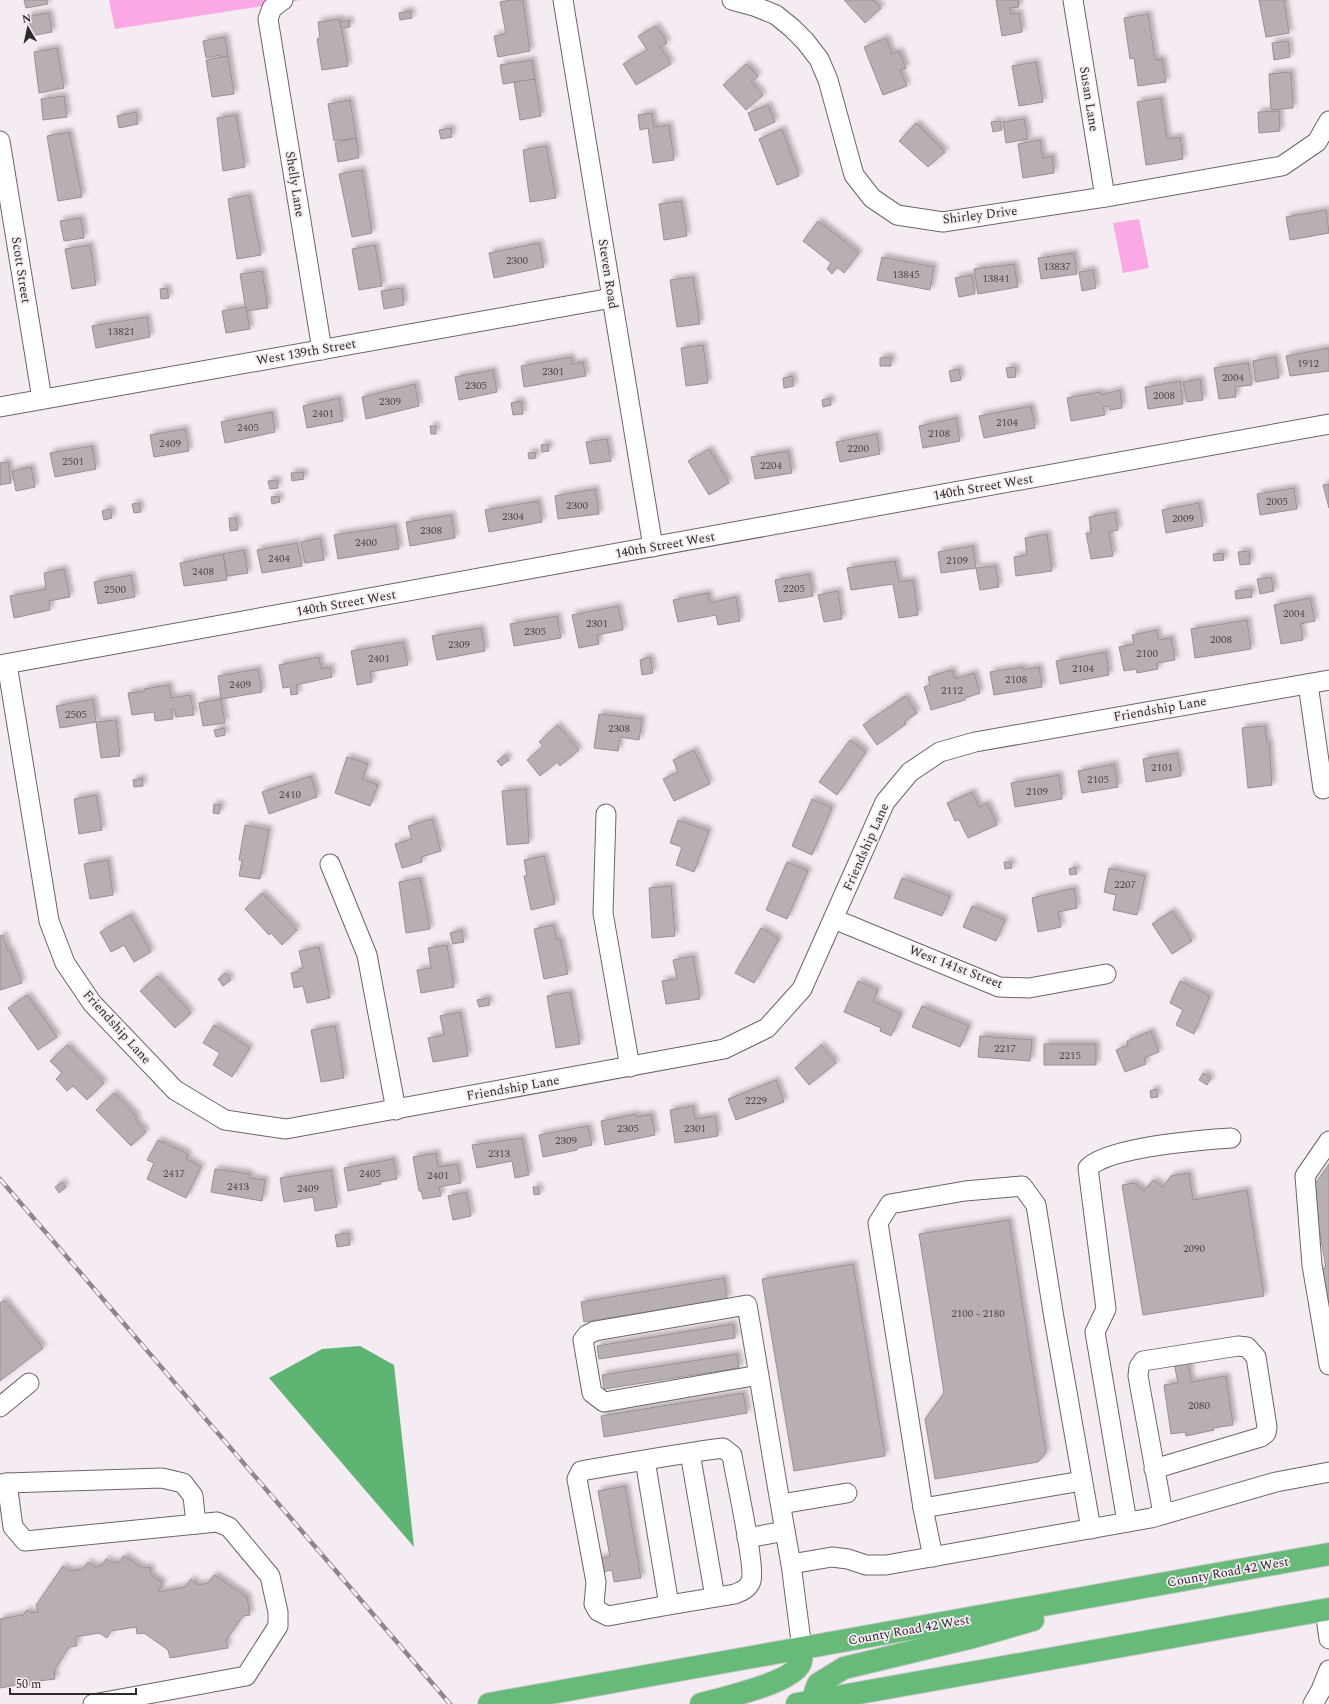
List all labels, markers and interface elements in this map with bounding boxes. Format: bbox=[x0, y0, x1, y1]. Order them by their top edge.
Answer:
north arrow bbox=[8, 8, 48, 48]
text: N bbox=[21, 10, 32, 28]
street label: Susan Lane bbox=[1074, 65, 1104, 133]
street label: Shelly Lane bbox=[280, 150, 310, 218]
street label: Shirley Drive bbox=[942, 200, 1018, 230]
street label: Scott Street bbox=[6, 235, 36, 305]
street label: Steven Road bbox=[593, 238, 623, 310]
house number: 2300 bbox=[506, 252, 528, 269]
house number: 13837 bbox=[1043, 258, 1071, 275]
house number: 13845 bbox=[892, 266, 920, 283]
house number: 13841 bbox=[982, 270, 1010, 287]
house number: 13821 bbox=[107, 323, 135, 340]
street label: West 139th Street bbox=[254, 333, 358, 371]
house number: 1912 bbox=[1297, 355, 1319, 372]
house number: 2301 bbox=[542, 363, 564, 380]
house number: 2004 bbox=[1222, 369, 1244, 386]
house number: 2305 bbox=[465, 377, 487, 394]
house number: 2008 bbox=[1153, 387, 1175, 404]
house number: 2309 bbox=[379, 393, 401, 410]
house number: 2401 bbox=[312, 405, 334, 422]
house number: 2104 bbox=[996, 414, 1018, 431]
house number: 2405 bbox=[237, 419, 259, 436]
house number: 2108 bbox=[928, 425, 950, 442]
house number: 2409 bbox=[159, 435, 181, 452]
house number: 2200 bbox=[847, 440, 869, 457]
house number: 2501 bbox=[62, 453, 84, 470]
house number: 2204 bbox=[760, 457, 782, 474]
street label: 140th Street West bbox=[931, 468, 1035, 506]
house number: 2005 bbox=[1266, 493, 1288, 510]
house number: 2300 bbox=[566, 497, 588, 514]
house number: 2304 bbox=[502, 508, 524, 525]
house number: 2009 bbox=[1172, 510, 1194, 527]
house number: 2308 bbox=[420, 522, 442, 539]
street label: 140th Street West bbox=[613, 526, 717, 564]
house number: 2400 bbox=[355, 534, 377, 551]
house number: 2404 bbox=[268, 550, 290, 567]
house number: 2109 bbox=[946, 552, 968, 569]
house number: 2408 bbox=[192, 563, 214, 580]
house number: 2205 bbox=[783, 580, 805, 597]
house number: 2500 bbox=[104, 581, 126, 598]
street label: 140th Street West bbox=[294, 584, 398, 622]
house number: 2004 bbox=[1283, 605, 1305, 622]
house number: 2301 bbox=[586, 615, 608, 632]
house number: 2305 bbox=[524, 623, 546, 640]
house number: 2008 bbox=[1210, 631, 1232, 648]
house number: 2309 bbox=[448, 636, 470, 653]
house number: 2100 bbox=[1136, 645, 1158, 662]
house number: 2401 bbox=[368, 650, 390, 667]
house number: 2104 bbox=[1072, 660, 1094, 677]
house number: 2108 bbox=[1005, 671, 1027, 688]
house number: 2409 bbox=[229, 676, 251, 693]
house number: 2112 bbox=[941, 682, 963, 699]
street label: Friendship Lane bbox=[1112, 691, 1208, 727]
house number: 2505 bbox=[65, 706, 87, 723]
house number: 2308 bbox=[608, 720, 630, 737]
house number: 2101 bbox=[1151, 759, 1173, 776]
house number: 2105 bbox=[1087, 771, 1109, 788]
house number: 2109 bbox=[1026, 783, 1048, 800]
house number: 2410 bbox=[279, 786, 301, 803]
street label: Friendship Lane bbox=[838, 800, 894, 894]
house number: 2207 bbox=[1114, 876, 1136, 893]
street label: West 141st Street bbox=[906, 940, 1006, 994]
street label: Friendship Lane bbox=[78, 985, 156, 1069]
house number: 2217 bbox=[994, 1040, 1016, 1057]
house number: 2215 bbox=[1059, 1047, 1081, 1064]
street label: Friendship Lane bbox=[465, 1070, 561, 1106]
house number: 2229 bbox=[745, 1092, 767, 1109]
house number: 2305 bbox=[617, 1120, 639, 1137]
house number: 2301 bbox=[684, 1120, 706, 1137]
house number: 2309 bbox=[555, 1132, 577, 1149]
house number: 2313 bbox=[488, 1145, 510, 1162]
house number: 2417 bbox=[163, 1165, 185, 1182]
house number: 2405 bbox=[359, 1165, 381, 1182]
house number: 2401 bbox=[427, 1167, 449, 1184]
house number: 2413 bbox=[227, 1178, 249, 1195]
house number: 2409 bbox=[297, 1180, 319, 1197]
house number: 2090 bbox=[1183, 1240, 1205, 1257]
house number: 2100 - 2180 bbox=[951, 1305, 1005, 1322]
house number: 2080 bbox=[1188, 1397, 1210, 1414]
street label: County Road 42 West bbox=[1166, 1551, 1291, 1593]
street label: County Road 42 West bbox=[847, 1609, 972, 1651]
scale bar bbox=[10, 1670, 136, 1696]
text: 50 m bbox=[16, 1675, 41, 1694]

